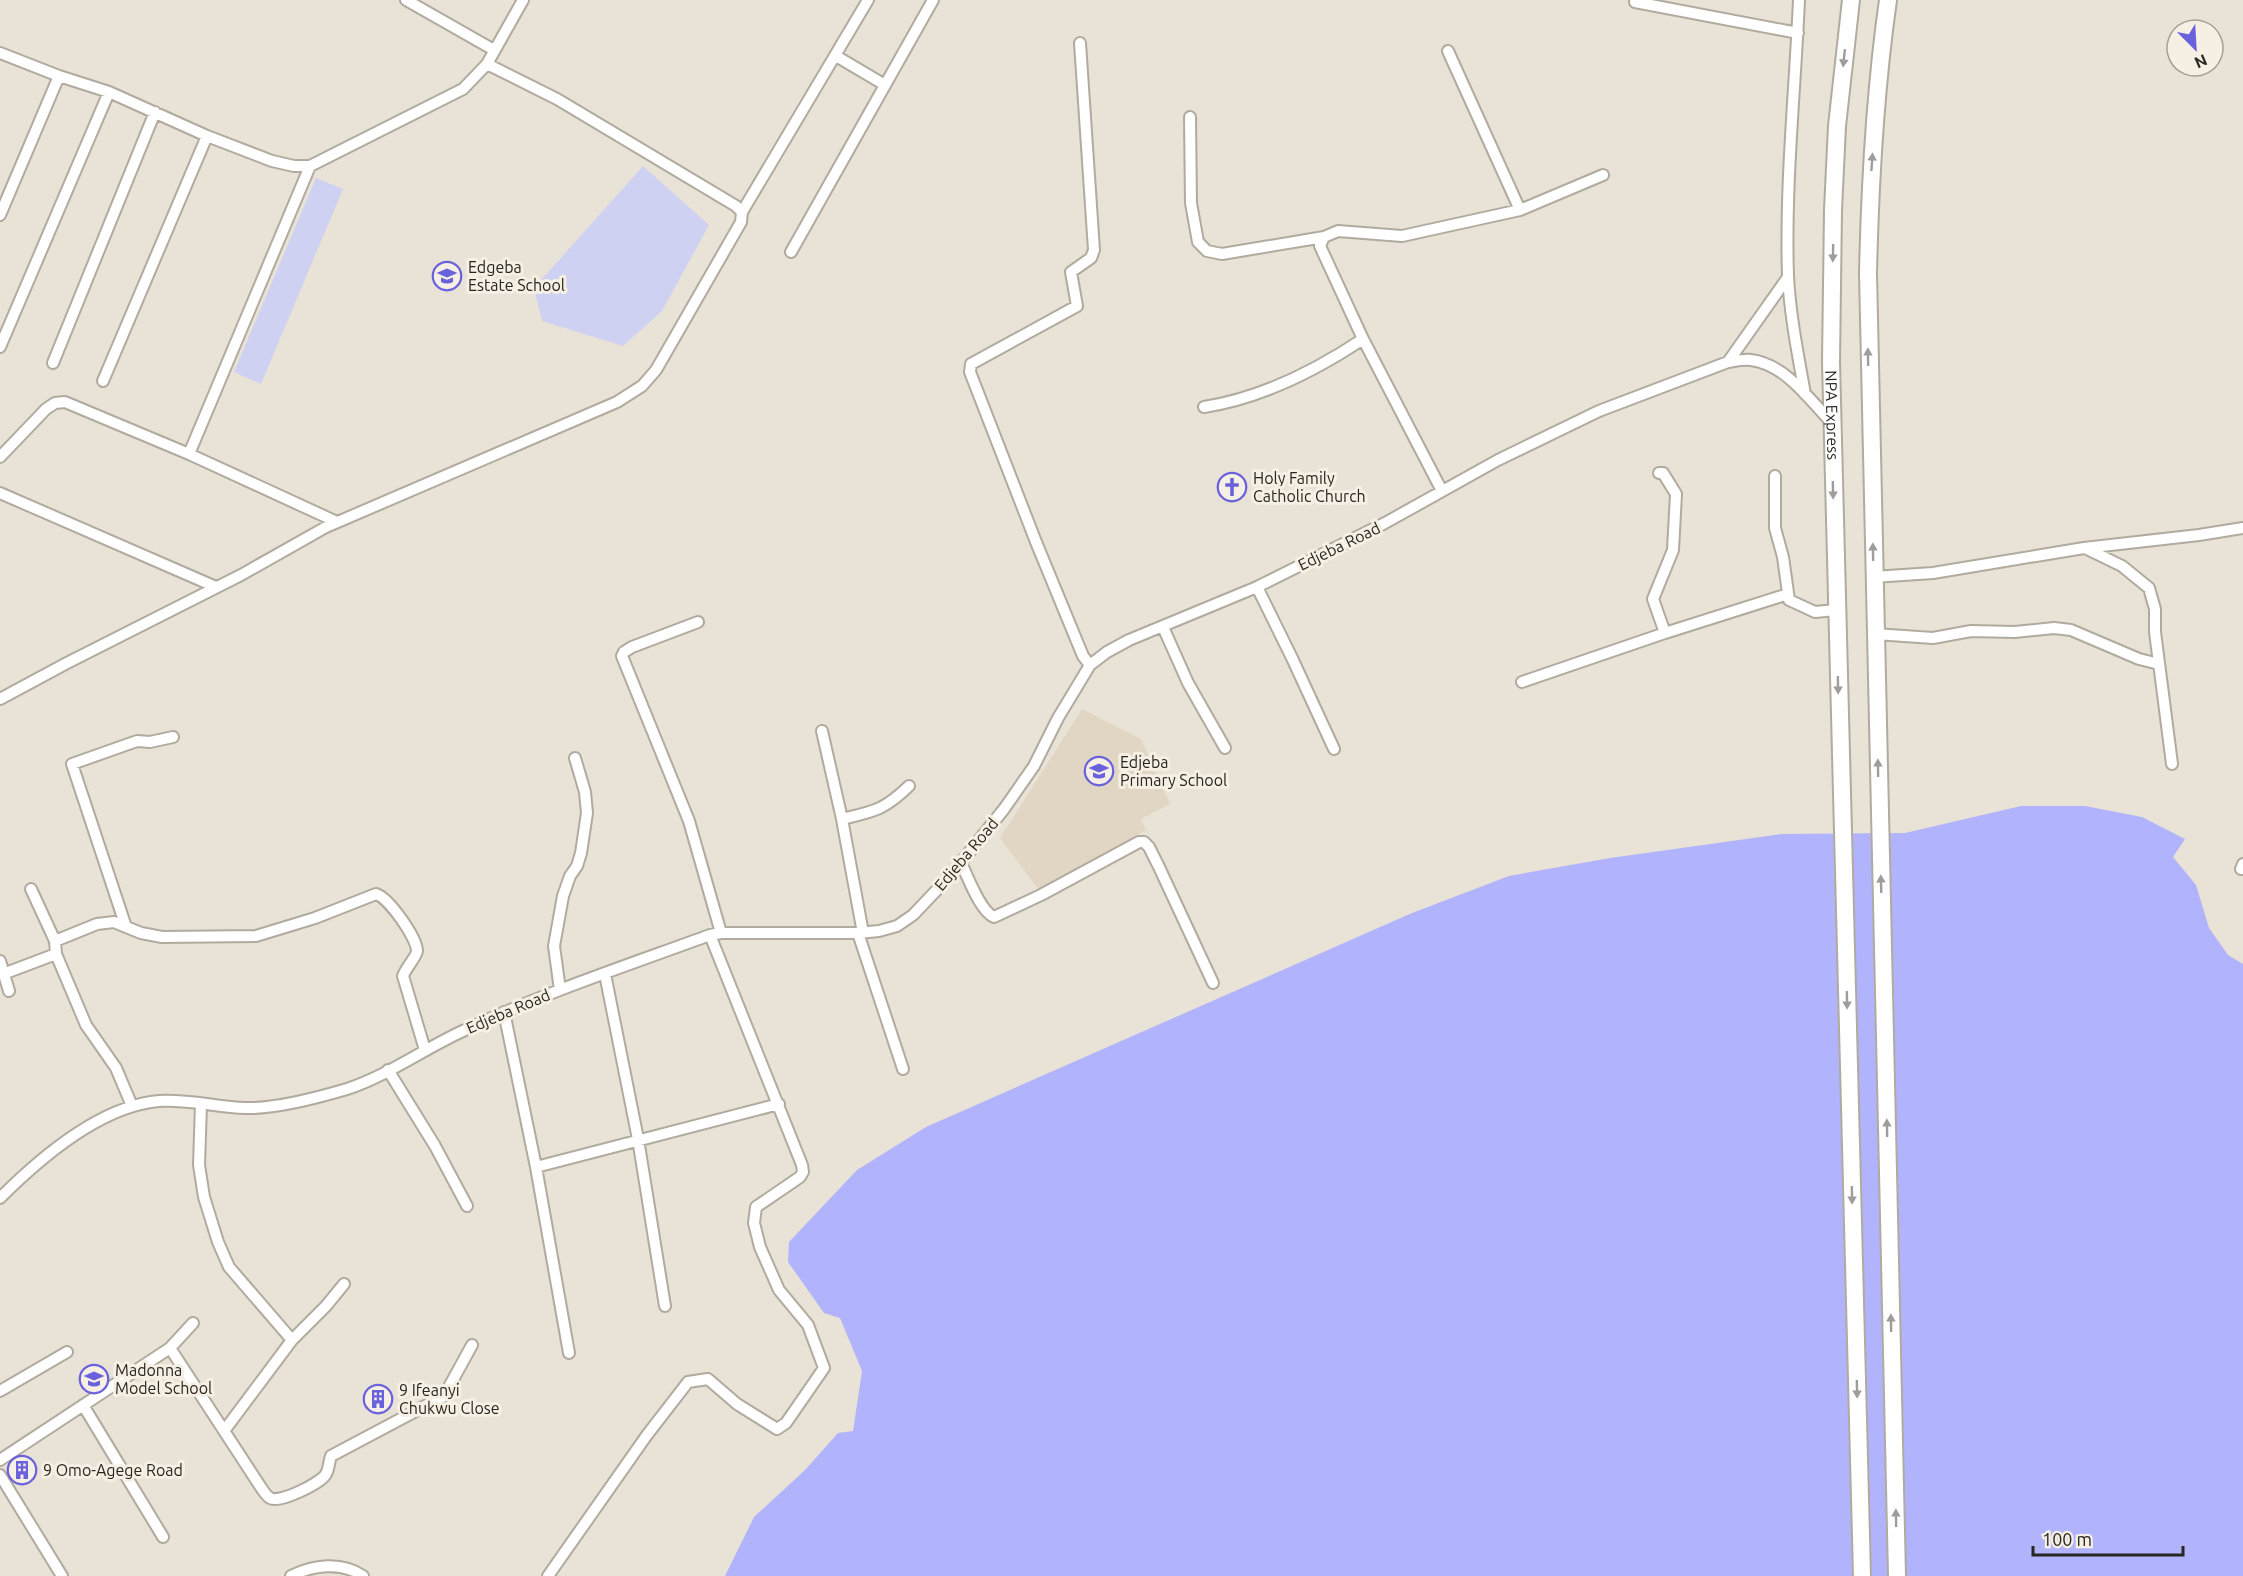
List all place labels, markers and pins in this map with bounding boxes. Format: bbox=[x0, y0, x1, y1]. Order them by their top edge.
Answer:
place label: Edgeba Estate School bbox=[468, 258, 565, 294]
school or university icon: Edgeba Estate School bbox=[431, 260, 463, 292]
place label: Holy Family Catholic Church bbox=[1253, 469, 1366, 505]
church icon: Holy Family Catholic Church bbox=[1216, 471, 1248, 503]
place label: Edjeba Primary School bbox=[1120, 753, 1227, 789]
school or university icon: Edjeba Primary School bbox=[1083, 755, 1115, 787]
place label: Madonna Model School bbox=[115, 1361, 212, 1397]
school or university icon: Madonna Model School bbox=[78, 1363, 110, 1395]
place label: 9 Ifeanyi Chukwu Close bbox=[399, 1381, 500, 1417]
building icon: 9 Ifeanyi Chukwu Close bbox=[362, 1383, 394, 1415]
building icon: 9 Omo-Agege Road bbox=[6, 1454, 38, 1486]
place label: 9 Omo-Agege Road bbox=[43, 1461, 183, 1479]

